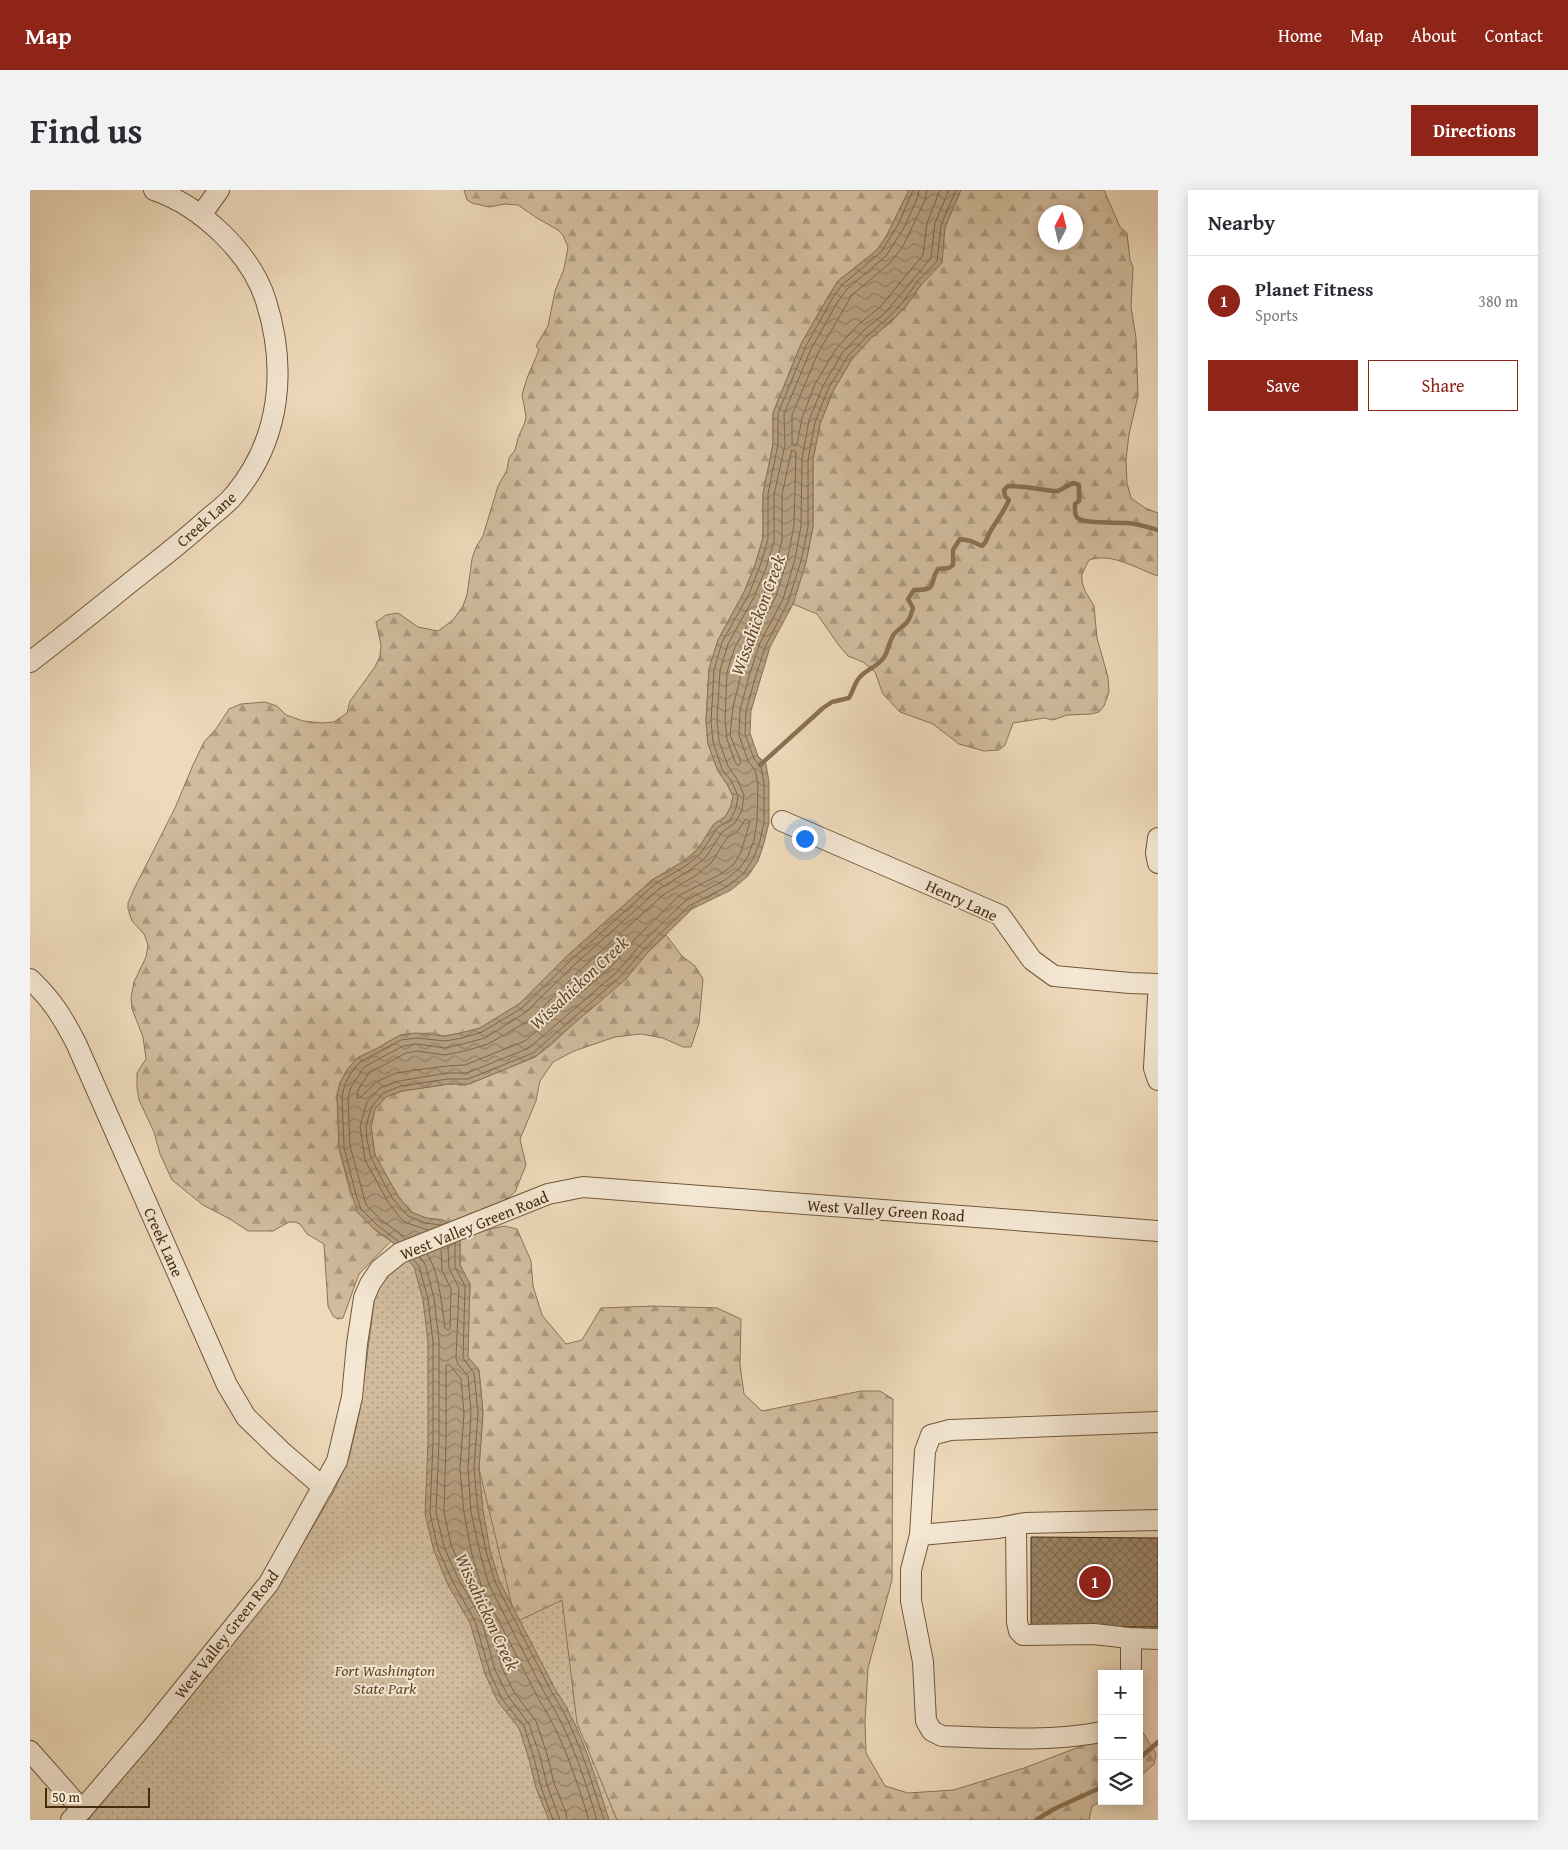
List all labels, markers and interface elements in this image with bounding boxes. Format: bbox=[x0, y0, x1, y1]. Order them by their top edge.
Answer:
text: Map bbox=[25, 18, 72, 53]
text: Home bbox=[1278, 22, 1322, 49]
text: Map bbox=[1350, 22, 1383, 49]
text: About bbox=[1411, 22, 1457, 49]
text: Contact bbox=[1485, 22, 1543, 49]
text: Find us bbox=[30, 105, 143, 156]
button: Directions bbox=[1411, 105, 1538, 156]
north arrow bbox=[1038, 205, 1083, 250]
text: Nearby bbox=[1208, 207, 1275, 238]
text: Planet Fitness bbox=[1255, 275, 1373, 303]
text: 1 bbox=[1220, 289, 1228, 313]
text: 380 m bbox=[1478, 289, 1518, 313]
text: Sports bbox=[1255, 303, 1298, 327]
button: Save bbox=[1208, 360, 1358, 411]
button: Share bbox=[1368, 360, 1518, 411]
street label: Creek Lane bbox=[171, 485, 241, 553]
water label: Wissahickon Creek bbox=[723, 550, 792, 679]
your location bbox=[792, 826, 818, 852]
street label: Henry Lane bbox=[922, 873, 1002, 927]
water label: Wissahickon Creek bbox=[523, 929, 635, 1036]
street label: West Valley Green Road bbox=[396, 1184, 552, 1266]
street label: West Valley Green Road bbox=[806, 1193, 966, 1228]
street label: Creek Lane bbox=[138, 1204, 190, 1280]
water label: Wissahickon Creek bbox=[448, 1549, 527, 1676]
pin: 1 bbox=[1079, 1563, 1111, 1601]
street label: West Valley Green Road bbox=[168, 1564, 284, 1704]
park label: Fort Washington State Park bbox=[334, 1658, 435, 1700]
map controls bbox=[1098, 1670, 1143, 1805]
button: + bbox=[1098, 1670, 1143, 1715]
button: − bbox=[1098, 1715, 1143, 1760]
button: layers bbox=[1098, 1760, 1143, 1805]
scale bar bbox=[45, 1785, 150, 1808]
text: 50 m bbox=[52, 1787, 80, 1807]

